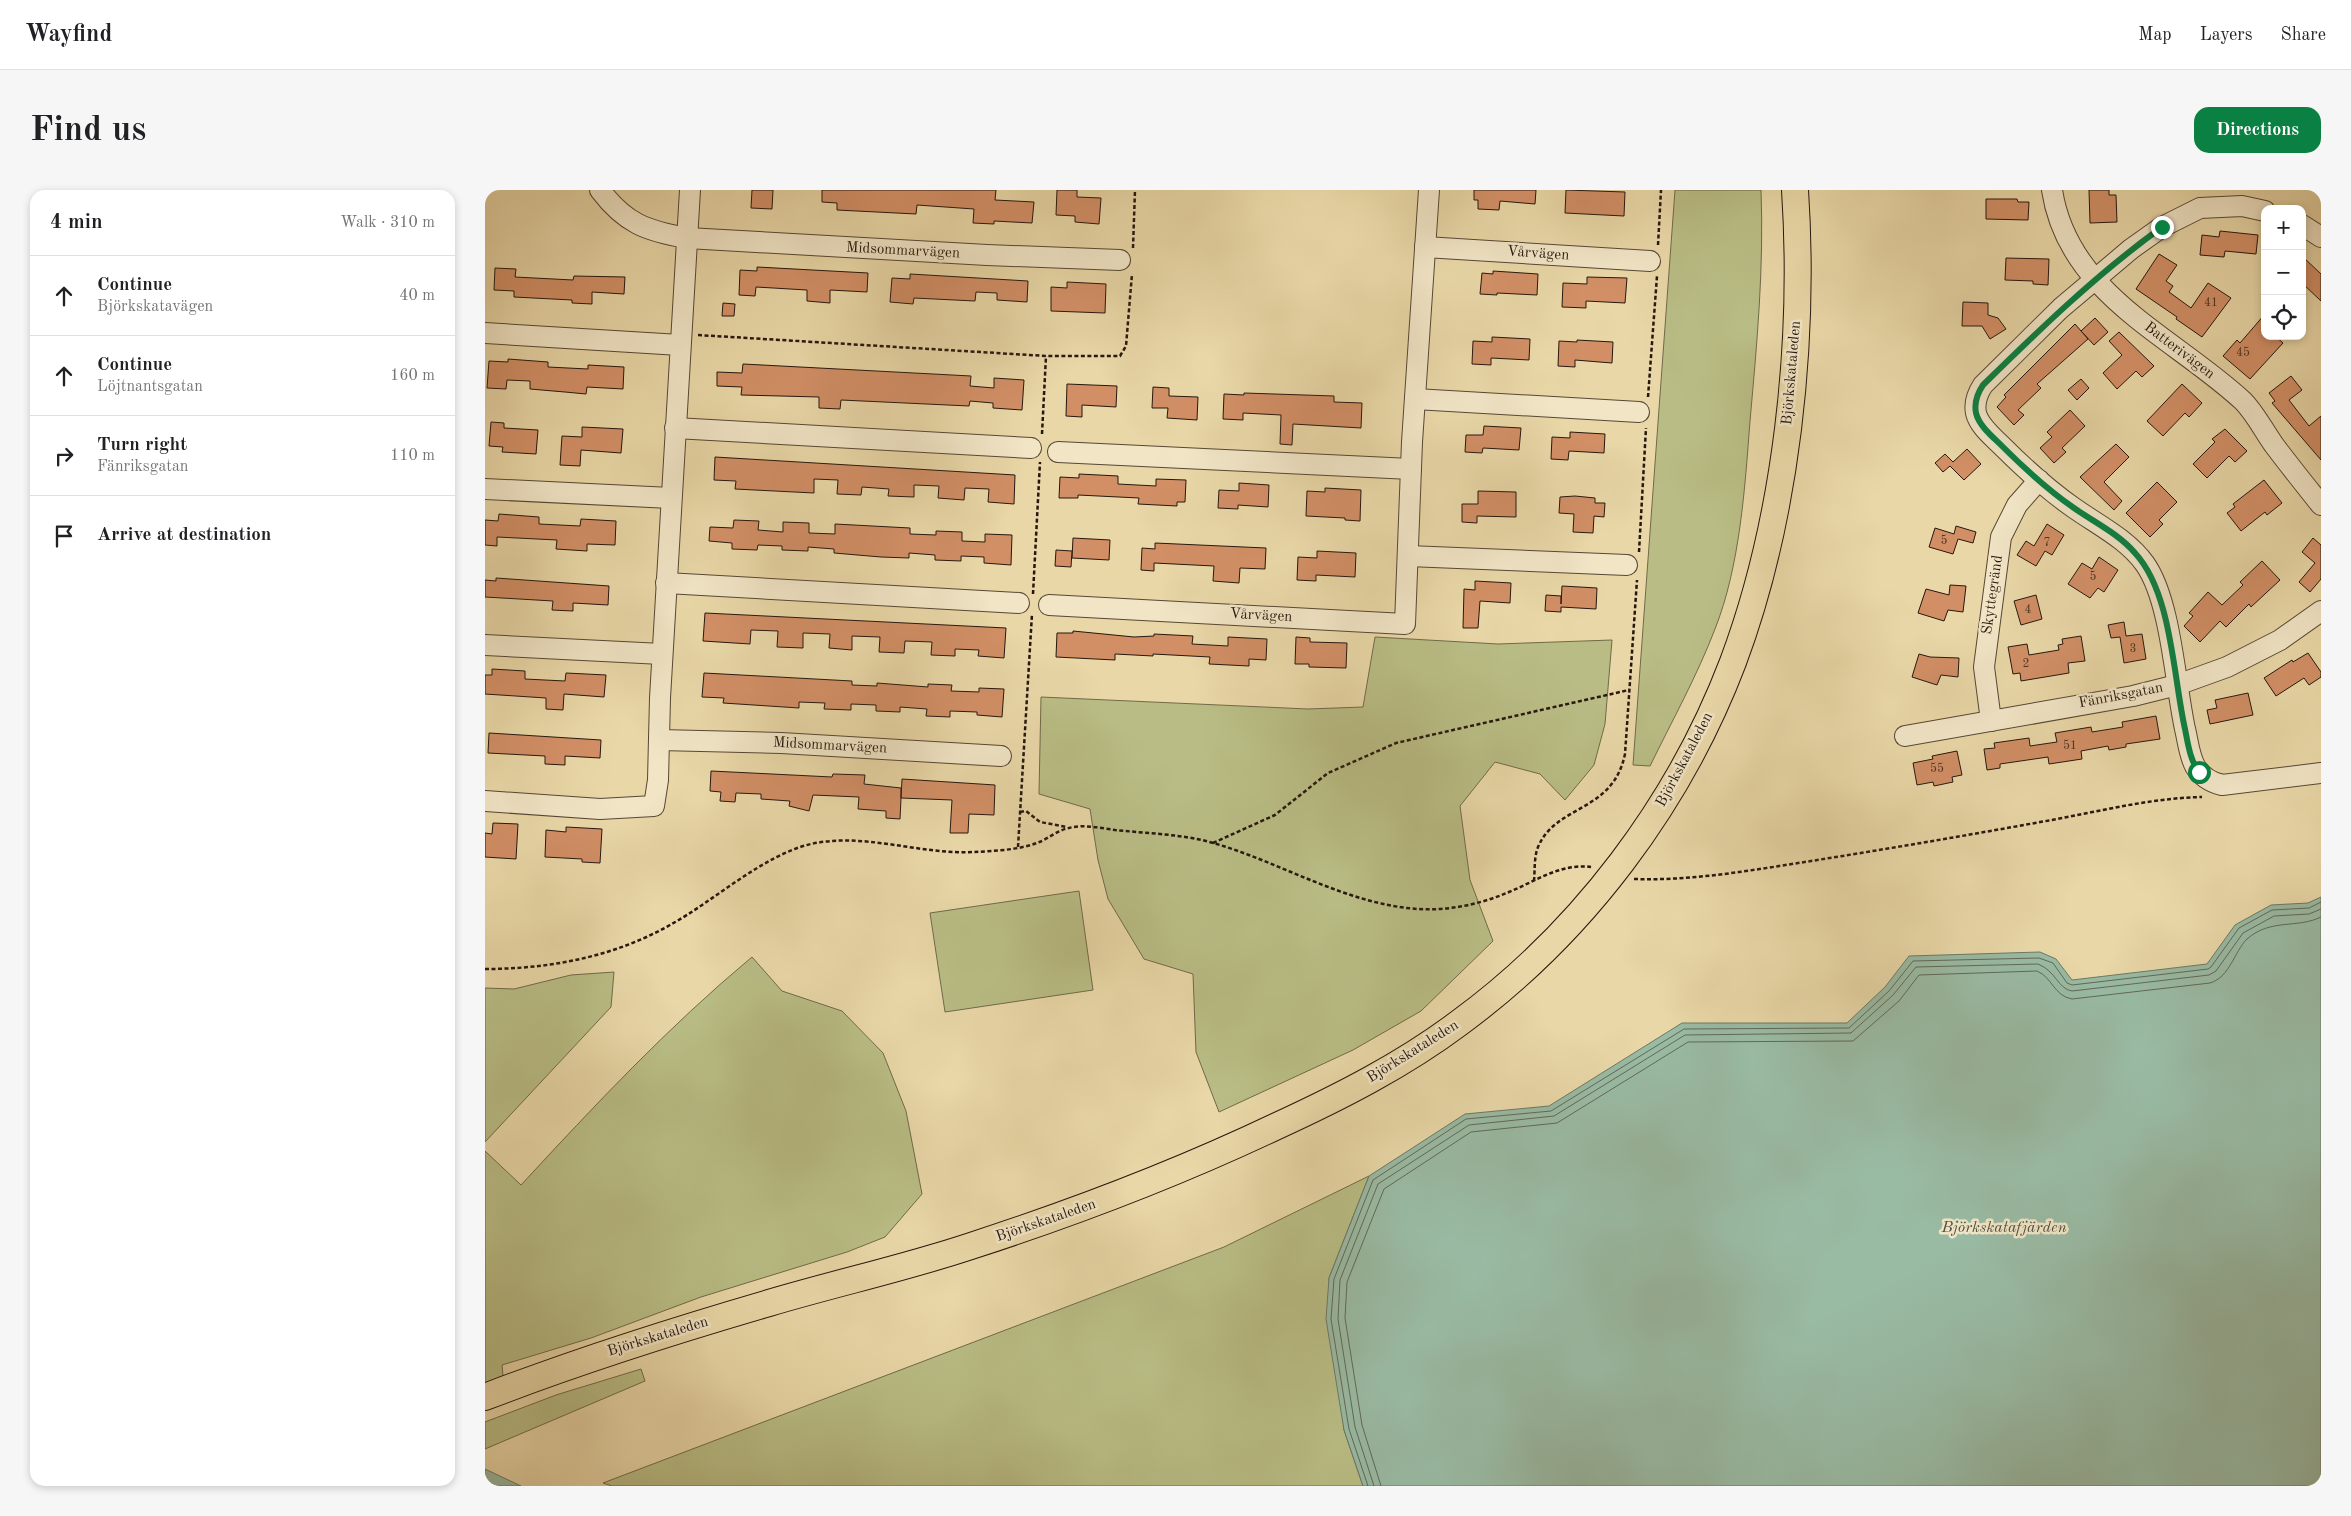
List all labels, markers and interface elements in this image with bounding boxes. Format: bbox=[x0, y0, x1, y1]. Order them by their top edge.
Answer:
text: Wayfind bbox=[25, 23, 112, 47]
text: Map bbox=[2138, 26, 2172, 44]
text: Layers bbox=[2200, 26, 2252, 44]
text: Share bbox=[2280, 26, 2326, 44]
button: Directions bbox=[2194, 107, 2321, 153]
text: Find us bbox=[30, 113, 146, 148]
map controls bbox=[2261, 205, 2306, 340]
button: + bbox=[2261, 205, 2306, 250]
text: 4 min bbox=[50, 212, 103, 233]
text: Walk · 310 m bbox=[340, 215, 435, 231]
route end bbox=[2151, 216, 2174, 239]
street label: Midsommarvägen bbox=[846, 241, 960, 261]
street label: Vårvägen bbox=[1506, 244, 1570, 264]
button: − bbox=[2261, 250, 2306, 295]
text: Continue bbox=[97, 276, 172, 295]
icon: ahead bbox=[50, 282, 78, 310]
text: 40 m bbox=[399, 288, 435, 304]
button: locate bbox=[2261, 295, 2306, 340]
house number: 41 bbox=[2204, 297, 2218, 309]
text: Björkskatavägen bbox=[97, 299, 213, 315]
street label: Björkskataleden bbox=[1780, 320, 1804, 426]
street label: Batterivägen bbox=[2141, 320, 2217, 382]
house number: 45 bbox=[2236, 346, 2250, 359]
text: Continue bbox=[97, 356, 172, 375]
icon: ahead bbox=[50, 362, 78, 390]
text: 160 m bbox=[390, 368, 435, 384]
text: Löjtnantsgatan bbox=[97, 379, 203, 395]
text: Turn right bbox=[97, 436, 187, 455]
icon: right bbox=[50, 442, 78, 470]
text: 110 m bbox=[390, 448, 435, 464]
text: Fänriksgatan bbox=[97, 459, 188, 475]
icon: arrive bbox=[50, 522, 78, 550]
text: Arrive at destination bbox=[97, 526, 271, 545]
house number: 5 bbox=[1941, 534, 1948, 547]
house number: 7 bbox=[2044, 537, 2050, 549]
street label: Skyttegränd bbox=[1980, 554, 2006, 636]
house number: 5 bbox=[2090, 570, 2097, 583]
house number: 4 bbox=[2025, 604, 2032, 616]
street label: Vårvägen bbox=[1229, 607, 1293, 625]
house number: 3 bbox=[2130, 643, 2136, 655]
house number: 2 bbox=[2023, 658, 2029, 670]
street label: Fänriksgatan bbox=[2077, 680, 2165, 712]
street label: Björkskataleden bbox=[1654, 710, 1716, 810]
street label: Midsommarvägen bbox=[773, 736, 887, 756]
house number: 51 bbox=[2063, 739, 2077, 752]
route start bbox=[2188, 761, 2211, 784]
house number: 55 bbox=[1930, 762, 1944, 775]
street label: Björkskataleden bbox=[1365, 1018, 1461, 1086]
street label: Björkskataleden bbox=[994, 1197, 1098, 1245]
water label: Björkskatafjärden bbox=[1940, 1220, 2067, 1236]
street label: Björkskataleden bbox=[606, 1315, 710, 1359]

